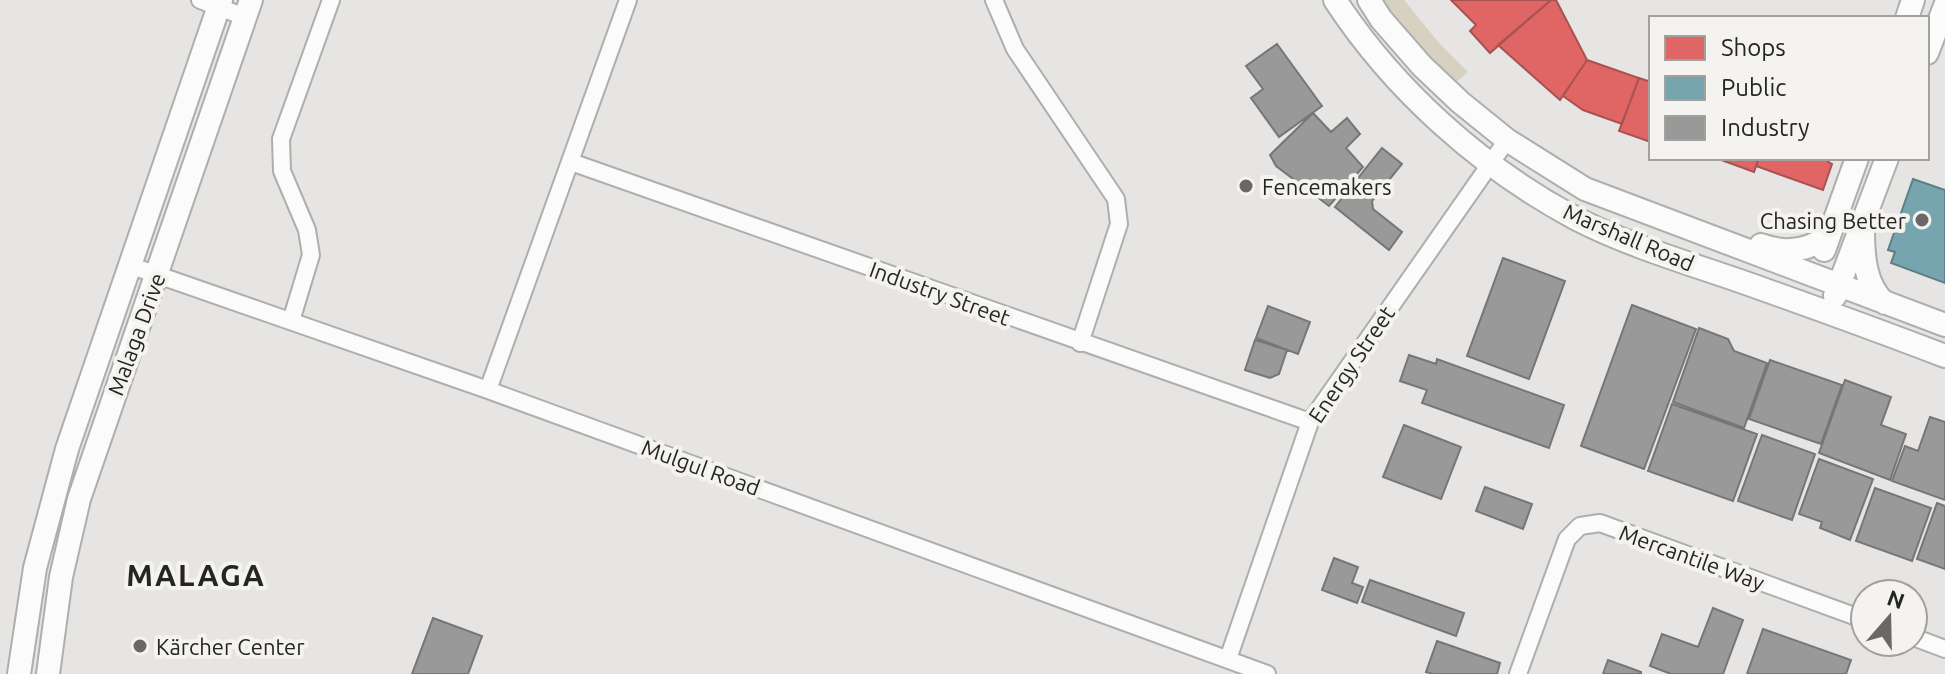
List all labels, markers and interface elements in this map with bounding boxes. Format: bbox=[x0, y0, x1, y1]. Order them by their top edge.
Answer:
legend bbox=[1649, 16, 1929, 160]
text: Shops bbox=[1721, 34, 1786, 61]
text: Public bbox=[1721, 74, 1786, 101]
text: Industry bbox=[1721, 114, 1810, 141]
place label: Fencemakers bbox=[1262, 174, 1392, 199]
marker: Fencemakers bbox=[1237, 177, 1255, 195]
street label: Marshall Road bbox=[1560, 198, 1698, 276]
place label: Chasing Better bbox=[1760, 208, 1907, 233]
marker: Chasing Better bbox=[1913, 211, 1931, 229]
street label: Industry Street bbox=[866, 256, 1014, 330]
street label: Malaga Drive bbox=[102, 269, 170, 399]
street label: Energy Street bbox=[1303, 301, 1399, 427]
street label: Mulgul Road bbox=[638, 434, 764, 500]
street label: Mercantile Way bbox=[1616, 519, 1768, 595]
district label: MALAGA bbox=[126, 558, 266, 592]
north arrow bbox=[1849, 578, 1929, 658]
text: N bbox=[1884, 584, 1908, 613]
place label: Kärcher Center bbox=[156, 634, 305, 659]
marker: Kärcher Center bbox=[131, 637, 149, 655]

